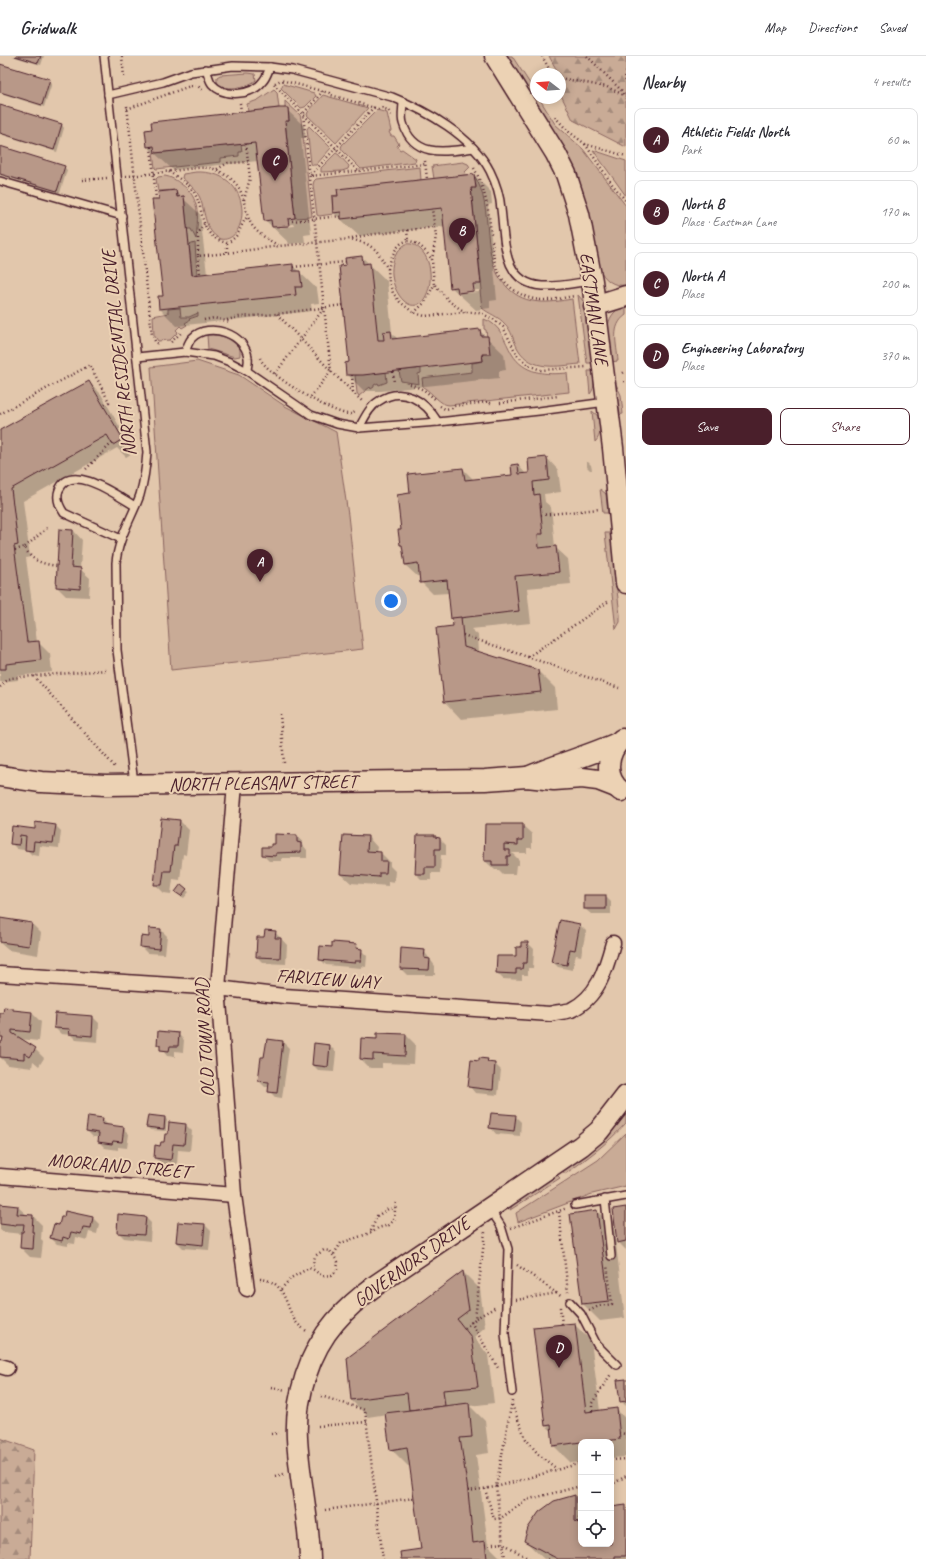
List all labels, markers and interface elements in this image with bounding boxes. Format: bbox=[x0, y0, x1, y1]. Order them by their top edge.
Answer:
text: Gridwalk bbox=[20, 16, 76, 40]
text: Map bbox=[765, 19, 786, 36]
text: Directions bbox=[808, 19, 857, 36]
text: Saved bbox=[879, 19, 906, 36]
north arrow bbox=[530, 68, 566, 104]
text: Nearby bbox=[642, 72, 685, 93]
text: 4 results bbox=[872, 74, 910, 90]
text: Athletic Fields North bbox=[681, 123, 790, 142]
text: A bbox=[653, 132, 659, 148]
text: 60 m bbox=[887, 132, 909, 148]
text: Park bbox=[681, 142, 702, 158]
pin: C bbox=[262, 148, 288, 181]
text: North B bbox=[681, 195, 724, 214]
text: B bbox=[653, 204, 659, 220]
text: 170 m bbox=[881, 204, 909, 220]
text: Place · Eastman Lane bbox=[681, 214, 776, 230]
pin: B bbox=[449, 218, 475, 251]
street label: NORTH RESIDENTIAL DRIVE bbox=[96, 246, 142, 457]
street label: EASTMAN LANE bbox=[574, 251, 614, 370]
text: North A bbox=[681, 267, 724, 286]
text: C bbox=[653, 276, 659, 292]
text: 200 m bbox=[881, 276, 909, 292]
text: Place bbox=[681, 286, 704, 302]
text: Engineering Laboratory bbox=[681, 339, 803, 358]
text: D bbox=[652, 348, 660, 364]
text: 370 m bbox=[881, 348, 909, 364]
text: Place bbox=[681, 358, 704, 374]
button: Save bbox=[642, 408, 772, 445]
button: Share bbox=[780, 408, 910, 445]
pin: A bbox=[247, 549, 273, 582]
your location bbox=[381, 591, 401, 611]
street label: NORTH PLEASANT STREET bbox=[169, 769, 362, 797]
street label: FARVIEW WAY bbox=[276, 963, 383, 995]
street label: OLD TOWN ROAD bbox=[190, 976, 220, 1098]
street label: MOORLAND STREET bbox=[47, 1148, 196, 1185]
street label: GOVERNORS DRIVE bbox=[349, 1210, 477, 1312]
pin: D bbox=[546, 1335, 572, 1368]
map controls bbox=[578, 1439, 614, 1547]
button: + bbox=[578, 1439, 614, 1475]
button: − bbox=[578, 1475, 614, 1511]
button: locate bbox=[578, 1511, 614, 1547]

